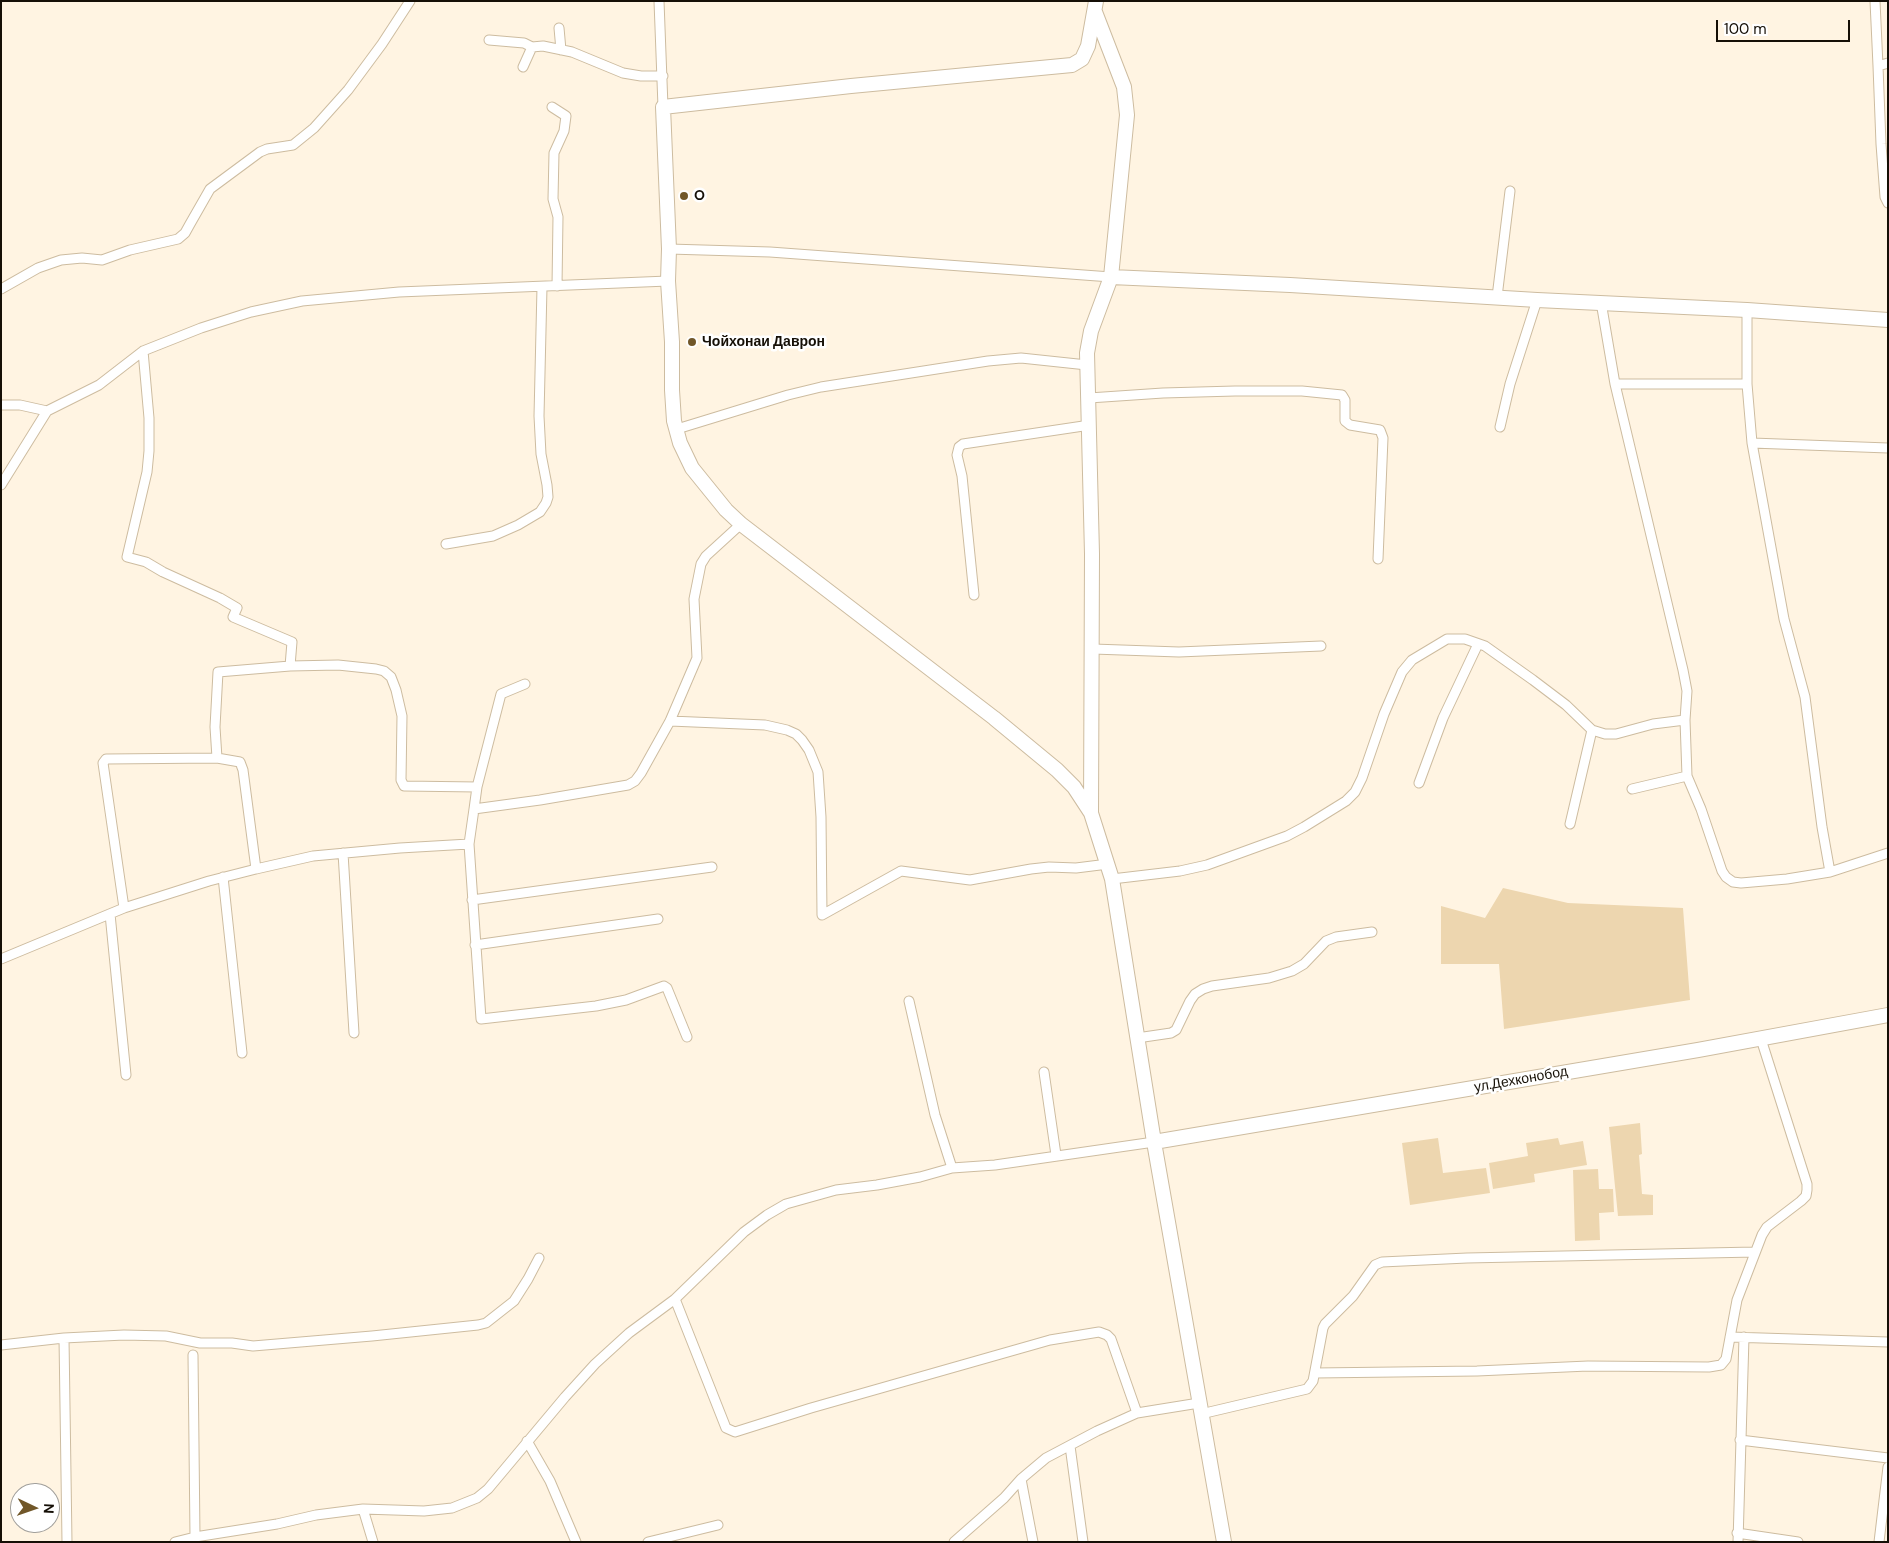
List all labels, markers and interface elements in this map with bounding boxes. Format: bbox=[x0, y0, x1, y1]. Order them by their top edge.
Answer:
scale bar bbox=[1719, 10, 1853, 42]
text: 100 m bbox=[1724, 19, 1767, 39]
place label: O bbox=[694, 188, 705, 204]
marker: O bbox=[678, 190, 690, 202]
place label: Чойхонаи Даврон bbox=[702, 334, 825, 350]
marker: Чойхонаи Даврон bbox=[686, 336, 698, 348]
street label: ул.Дехконобод bbox=[1473, 1063, 1569, 1097]
north arrow bbox=[10, 1483, 60, 1533]
text: N bbox=[40, 1503, 58, 1514]

